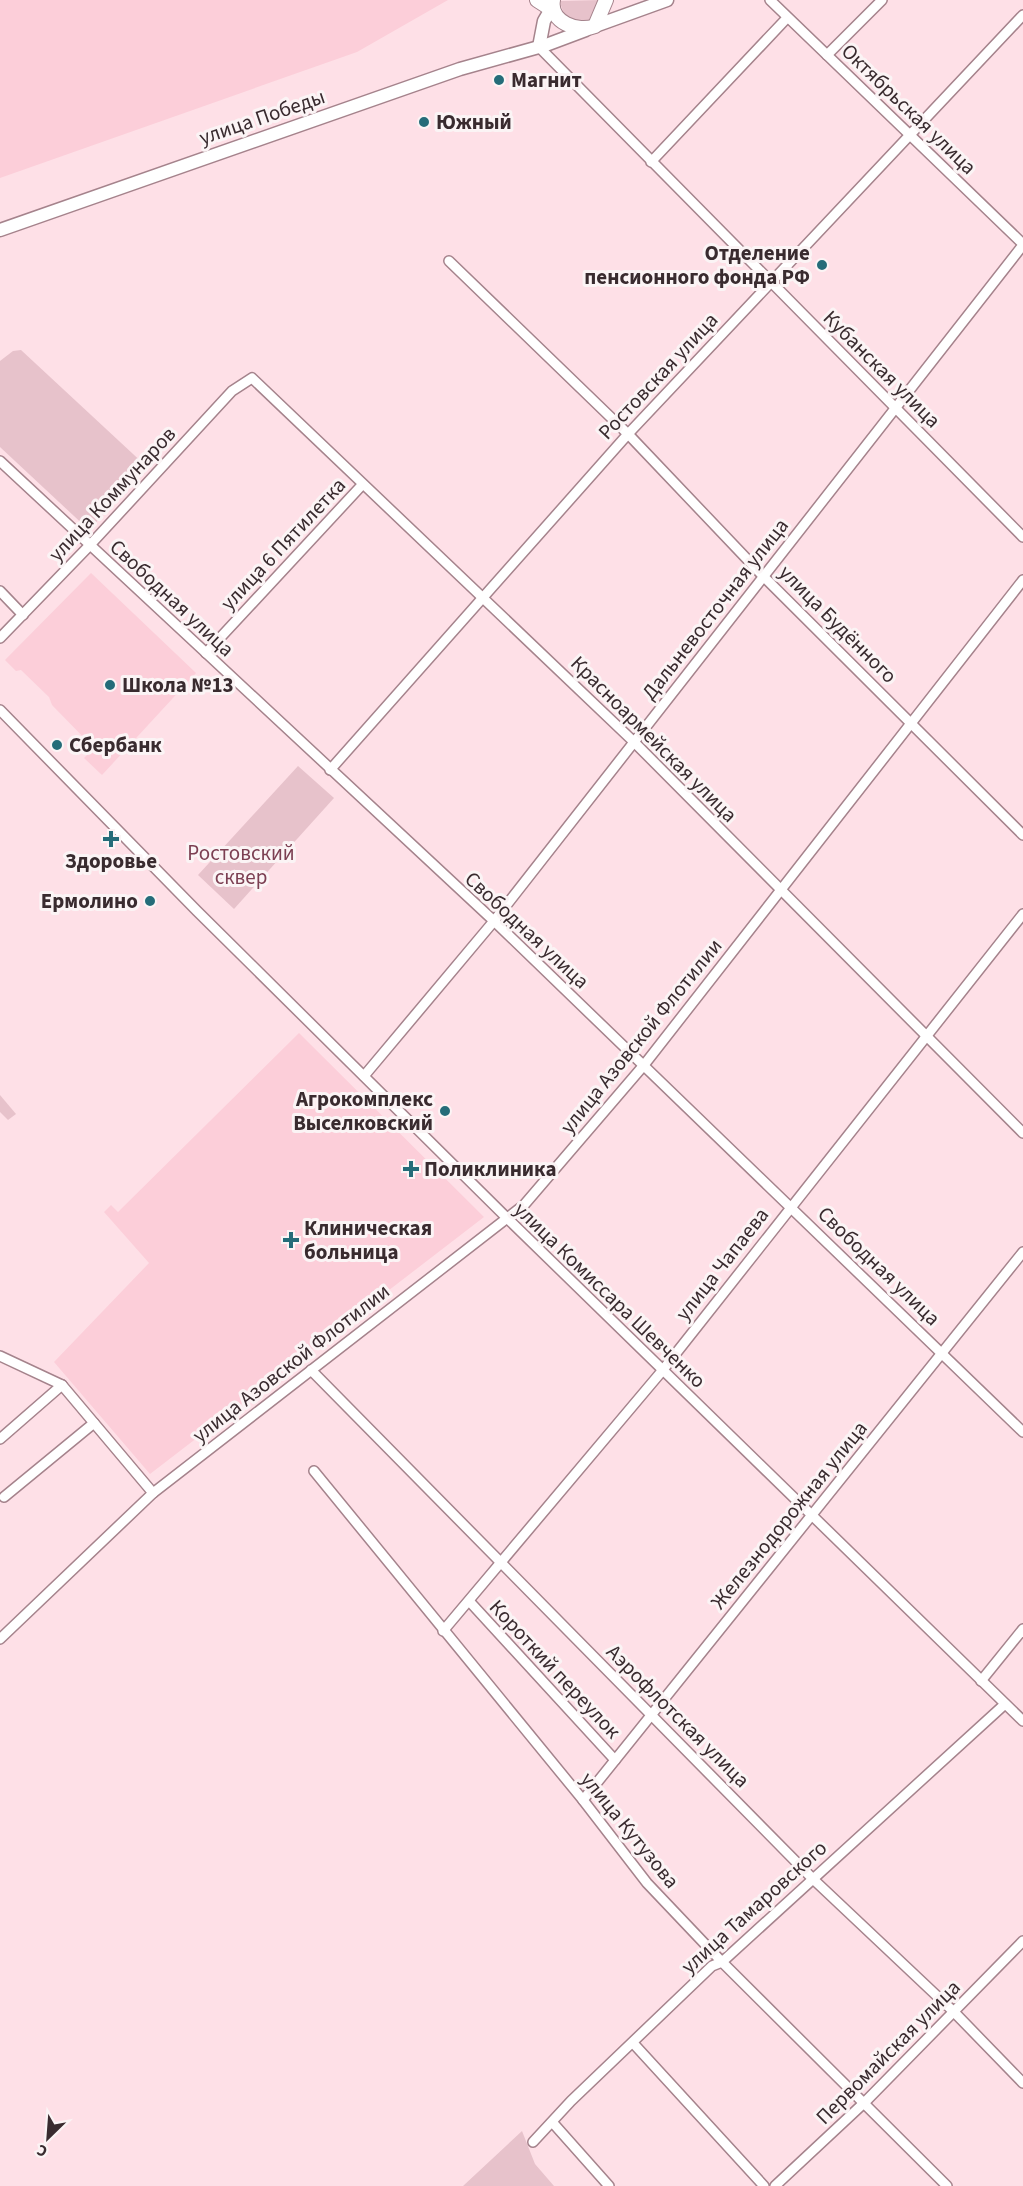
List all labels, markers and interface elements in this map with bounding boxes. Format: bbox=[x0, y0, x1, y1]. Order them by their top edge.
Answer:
street label: Октябрьская улица bbox=[835, 37, 983, 181]
place label: Магнит bbox=[511, 65, 582, 95]
marker: Магнит bbox=[492, 73, 506, 87]
street label: улица Победы bbox=[195, 81, 329, 153]
place label: Южный bbox=[436, 107, 512, 137]
marker: Южный bbox=[417, 115, 431, 129]
place label: Отделение пенсионного фонда РФ bbox=[584, 238, 810, 292]
marker: Отделение пенсионного фонда РФ bbox=[815, 258, 829, 272]
street label: Кубанская улица bbox=[816, 303, 948, 435]
street label: Ростовская улица bbox=[591, 306, 725, 446]
street label: улица Коммунаров bbox=[41, 420, 183, 568]
street label: улица 6 Пятилетка bbox=[214, 471, 352, 617]
street label: Дальневосточная улица bbox=[634, 512, 796, 706]
street label: Свободная улица bbox=[103, 532, 241, 664]
street label: улица Будённого bbox=[772, 558, 904, 690]
street label: Красноармейская улица bbox=[564, 649, 744, 829]
place label: Школа №13 bbox=[122, 670, 234, 700]
marker: Школа №13 bbox=[103, 678, 117, 692]
place label: Сбербанк bbox=[69, 730, 162, 760]
marker: Сбербанк bbox=[50, 738, 64, 752]
marker: Здоровье bbox=[104, 832, 118, 846]
park label: Ростовский сквер bbox=[187, 838, 295, 892]
place label: Здоровье bbox=[65, 846, 157, 876]
street label: Свободная улица bbox=[458, 864, 596, 996]
place label: Ермолино bbox=[41, 886, 138, 916]
marker: Ермолино bbox=[143, 894, 157, 908]
street label: улица Азовской Флотилии bbox=[553, 932, 729, 1140]
place label: Агрокомплекс Выселковский bbox=[293, 1084, 433, 1138]
marker: Агрокомплекс Выселковский bbox=[438, 1104, 452, 1118]
place label: Поликлиника bbox=[424, 1154, 556, 1184]
marker: Поликлиника bbox=[402, 1160, 420, 1178]
street label: улица Комиссара Шевченко bbox=[507, 1195, 713, 1395]
street label: Свободная улица bbox=[811, 1199, 947, 1333]
street label: улица Чапаева bbox=[668, 1201, 776, 1327]
place label: Клиническая больница bbox=[304, 1213, 432, 1267]
marker: Клиническая больница bbox=[282, 1231, 300, 1249]
street label: улица Азовской Флотилии bbox=[186, 1276, 396, 1450]
street label: Железнодорожная улица bbox=[704, 1414, 874, 1616]
street label: Короткий переулок bbox=[482, 1593, 628, 1746]
street label: Аэрофлотская улица bbox=[600, 1638, 756, 1794]
street label: улица Кутузова bbox=[574, 1765, 686, 1895]
street label: улица Тамаровского bbox=[674, 1833, 834, 1981]
street label: Первомайская улица bbox=[809, 1973, 967, 2131]
north arrow bbox=[18, 2108, 78, 2168]
text: С bbox=[33, 2139, 51, 2163]

